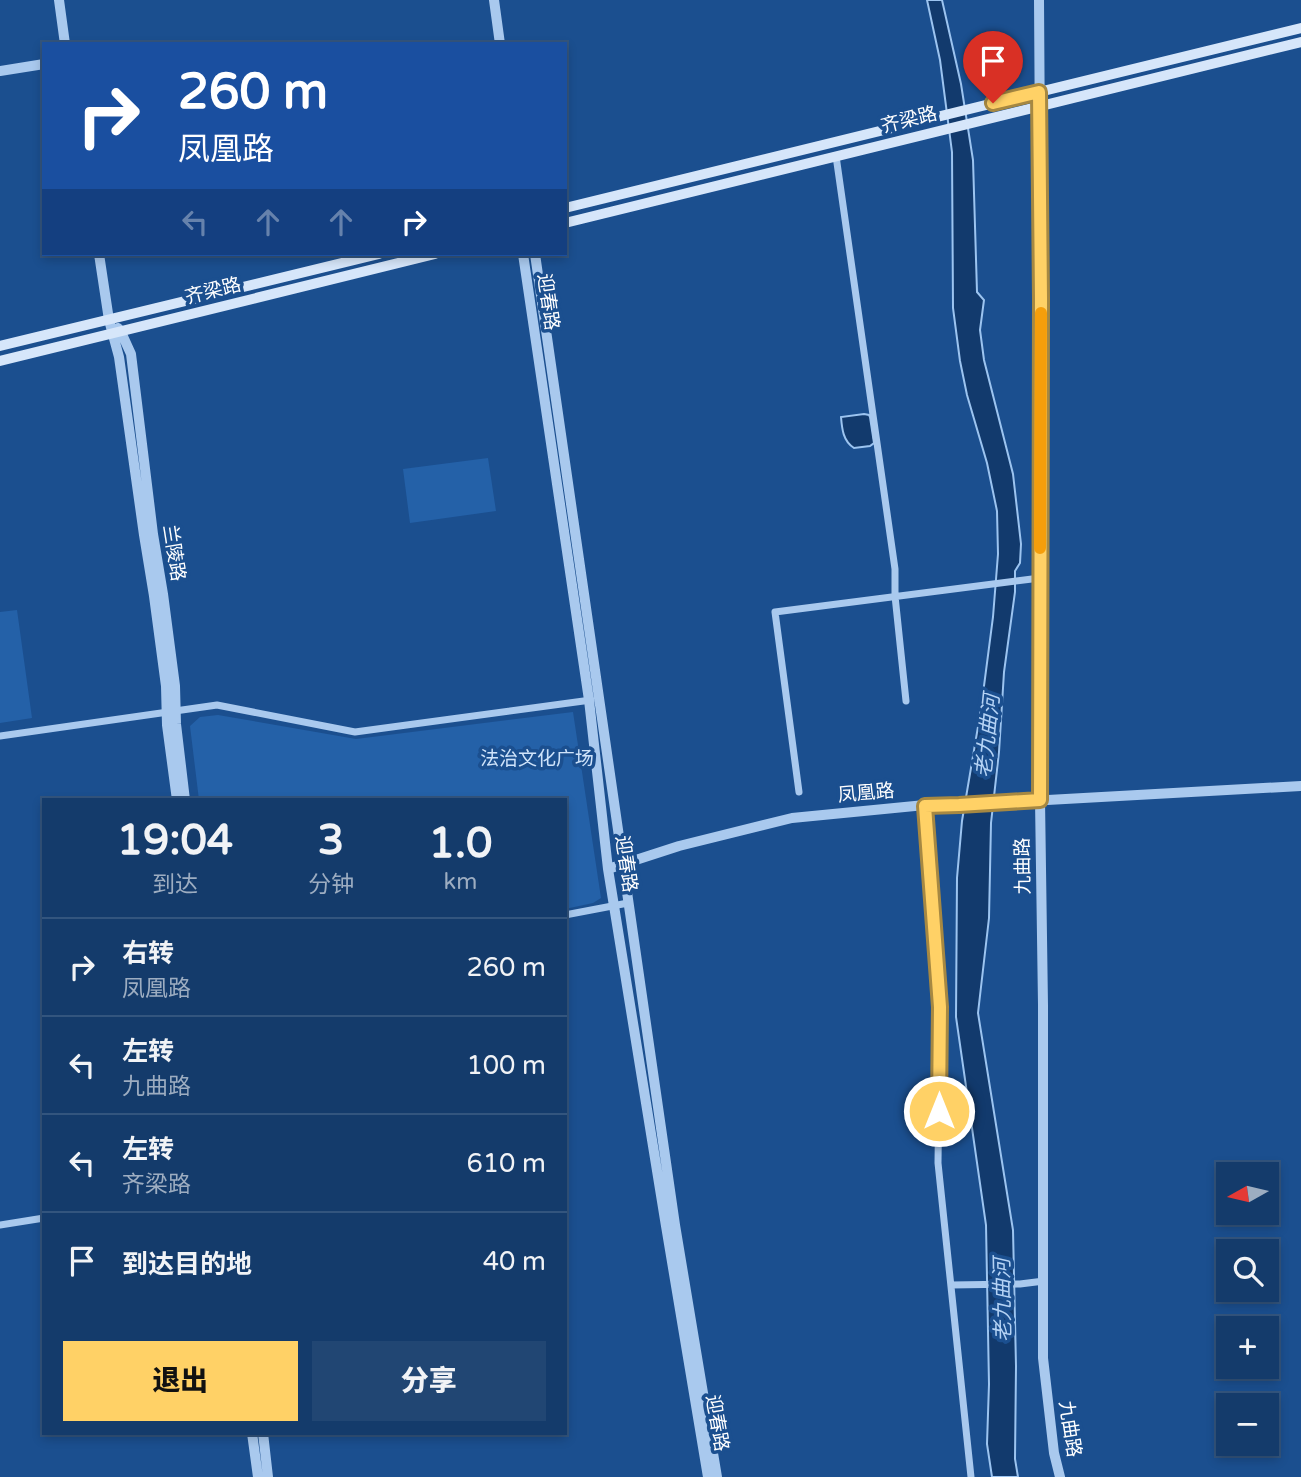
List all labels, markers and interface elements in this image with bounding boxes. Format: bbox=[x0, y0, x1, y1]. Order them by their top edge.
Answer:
pin bbox=[963, 31, 1023, 103]
icon: arrive bbox=[974, 42, 1012, 80]
text: 260 m bbox=[178, 63, 328, 122]
icon: right bbox=[63, 70, 154, 161]
street label: 齐梁路 bbox=[879, 102, 939, 138]
text: 凤凰路 bbox=[178, 131, 274, 169]
icon: left bbox=[176, 203, 214, 241]
icon: ahead bbox=[249, 203, 287, 241]
icon: ahead bbox=[322, 203, 360, 241]
icon: right bbox=[395, 203, 433, 241]
street label: 迎春路 bbox=[533, 272, 563, 332]
street label: 齐梁路 bbox=[183, 273, 243, 309]
street label: 兰陵路 bbox=[159, 523, 189, 583]
water label: 老九曲河 bbox=[971, 689, 1005, 779]
park label: 法治文化广场 bbox=[480, 748, 594, 770]
street label: 凤凰路 bbox=[837, 780, 895, 806]
text: 19:04 bbox=[117, 815, 233, 866]
text: 3 bbox=[318, 815, 344, 866]
text: 1.0 bbox=[429, 818, 492, 869]
street label: 迎春路 bbox=[611, 834, 641, 894]
street label: 九曲路 bbox=[1012, 837, 1034, 895]
text: km bbox=[444, 868, 477, 896]
text: 到达 bbox=[152, 871, 198, 899]
text: 分钟 bbox=[308, 871, 354, 899]
text: 右转 bbox=[122, 938, 174, 969]
icon: right bbox=[63, 948, 101, 986]
text: 260 m bbox=[466, 952, 546, 983]
text: 凤凰路 bbox=[122, 975, 191, 1003]
text: 左转 bbox=[122, 1036, 174, 1067]
icon: left bbox=[63, 1046, 101, 1084]
text: 100 m bbox=[466, 1050, 546, 1081]
text: 九曲路 bbox=[122, 1073, 191, 1101]
position arrow bbox=[902, 1074, 976, 1148]
text: 左转 bbox=[122, 1134, 174, 1165]
icon: left bbox=[63, 1144, 101, 1182]
text: 610 m bbox=[466, 1148, 546, 1179]
north arrow bbox=[1216, 1162, 1279, 1225]
map controls bbox=[1216, 1162, 1279, 1456]
text: 齐梁路 bbox=[122, 1171, 191, 1199]
button: search bbox=[1216, 1239, 1279, 1302]
icon: arrive bbox=[63, 1242, 101, 1280]
text: 40 m bbox=[483, 1246, 546, 1277]
text: 到达目的地 bbox=[122, 1249, 252, 1280]
water label: 老九曲河 bbox=[990, 1254, 1016, 1342]
button: + bbox=[1216, 1316, 1279, 1379]
button: 退出 bbox=[63, 1341, 298, 1421]
button: 分享 bbox=[312, 1341, 546, 1421]
street label: 迎春路 bbox=[701, 1393, 733, 1453]
button: − bbox=[1216, 1393, 1279, 1456]
street label: 九曲路 bbox=[1055, 1399, 1085, 1459]

